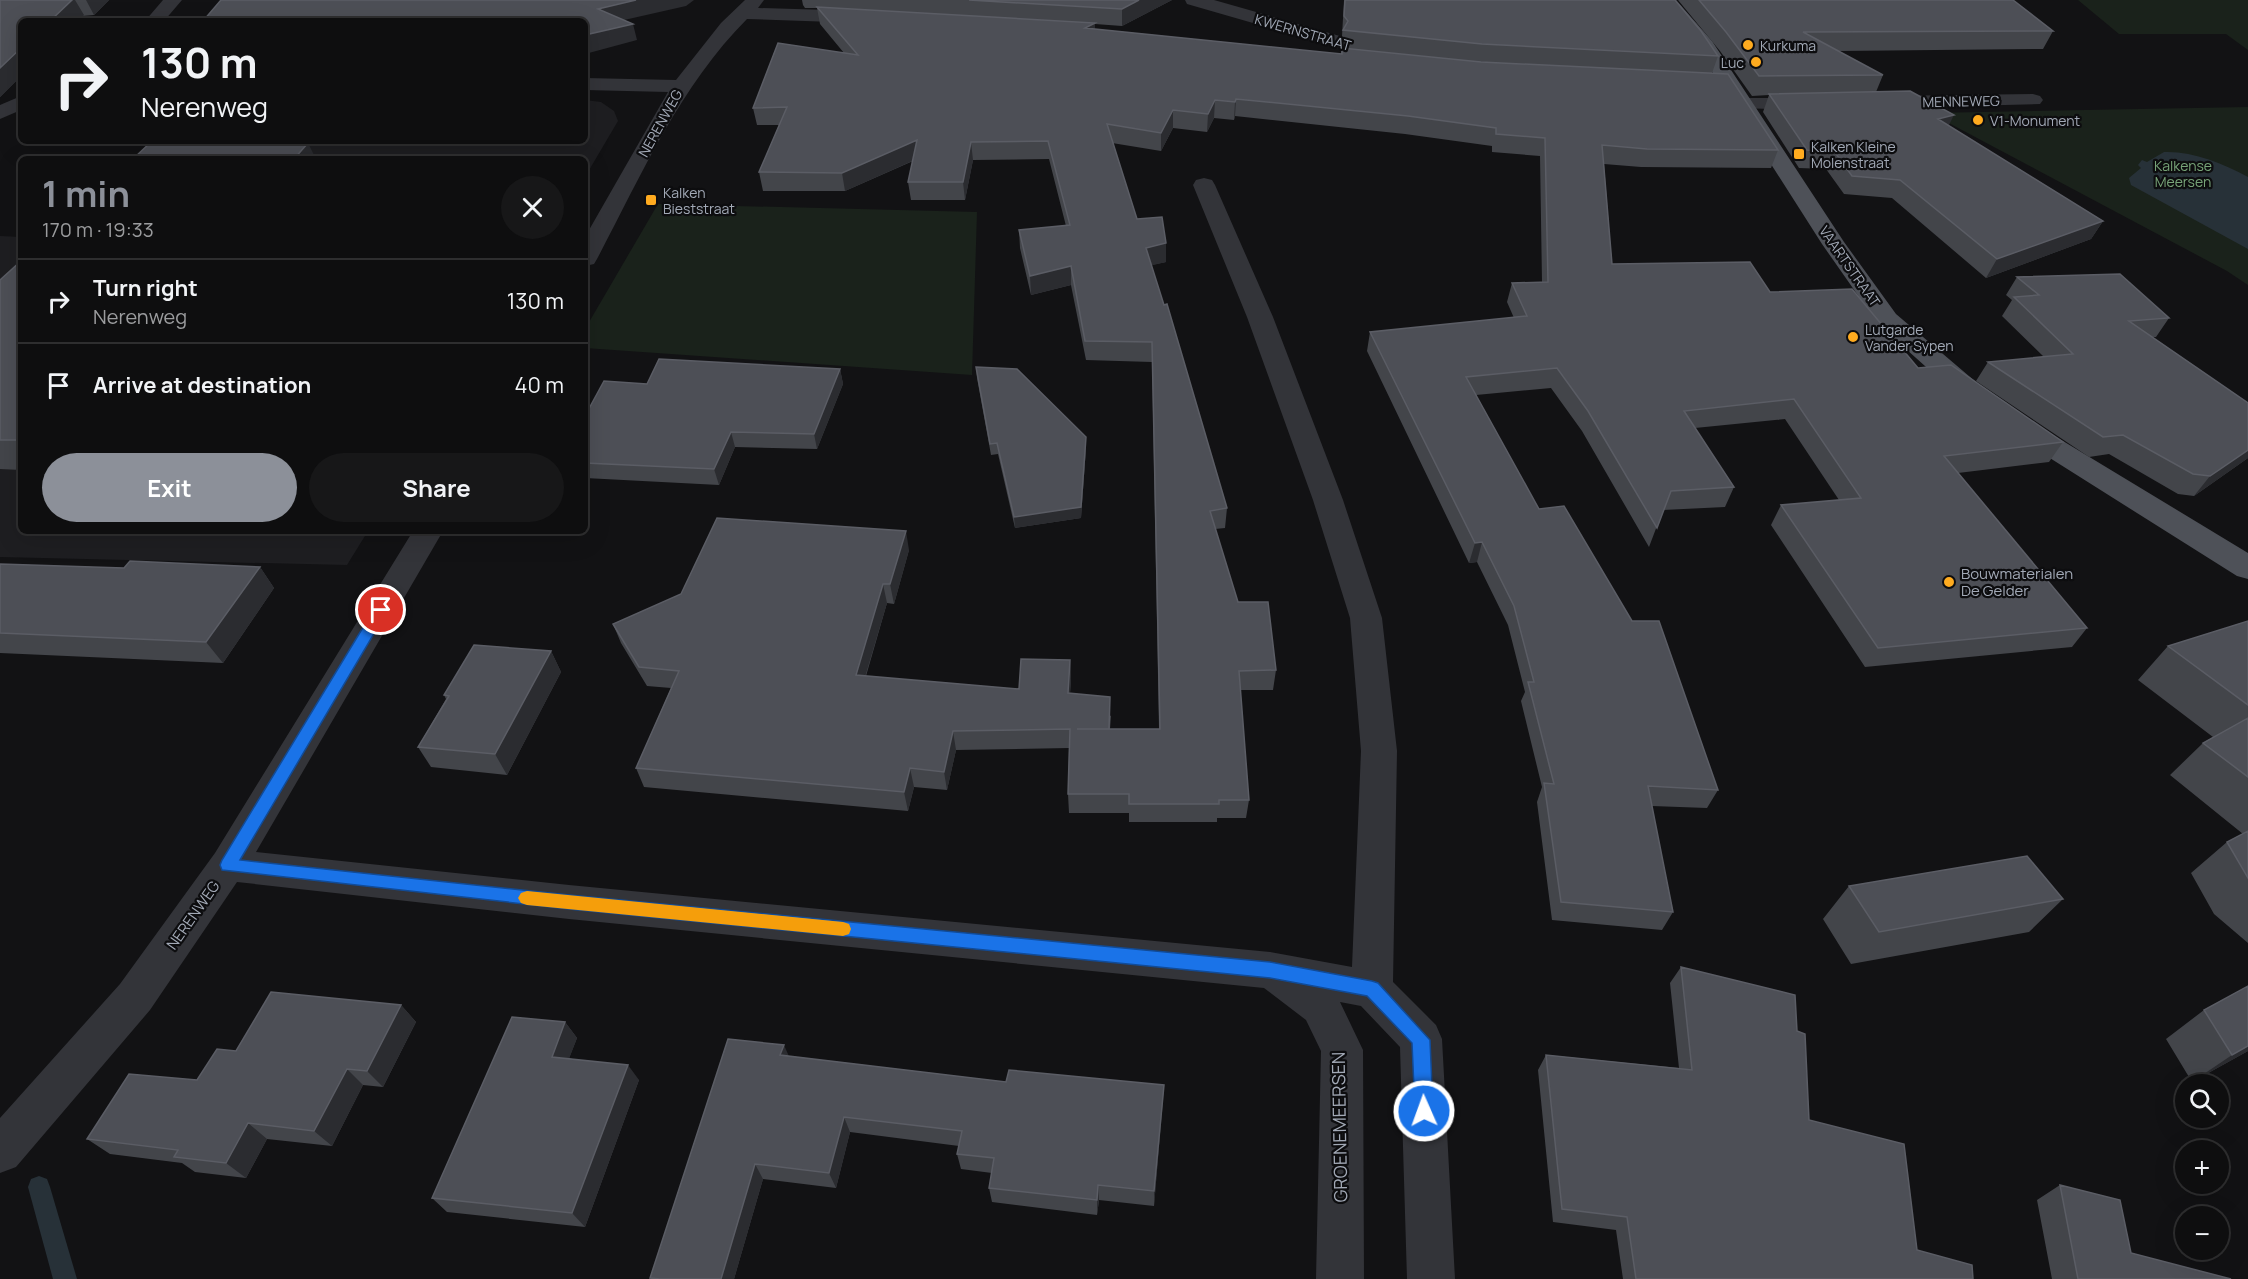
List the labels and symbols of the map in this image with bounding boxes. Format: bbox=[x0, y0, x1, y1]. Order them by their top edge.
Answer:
street label: KWERNSTRAAT bbox=[1253, 9, 1354, 55]
place label: Kurkuma bbox=[1760, 36, 1816, 55]
marker: Kurkuma bbox=[1741, 38, 1755, 52]
place label: Luc bbox=[1721, 53, 1744, 72]
marker: Luc bbox=[1749, 55, 1763, 69]
street label: NERENWEG bbox=[634, 86, 686, 160]
street label: MENNEWEG bbox=[1922, 91, 2000, 111]
place label: V1-Monument bbox=[1990, 111, 2081, 130]
marker: V1-Monument bbox=[1971, 113, 1985, 127]
place label: Kalken Kleine Molenstraat bbox=[1811, 137, 1896, 172]
marker: Kalken Kleine Molenstraat bbox=[1792, 147, 1806, 161]
park label: Kalkense Meersen bbox=[2154, 156, 2212, 191]
place label: Kalken Bieststraat bbox=[663, 183, 735, 218]
marker: Kalken Bieststraat bbox=[644, 193, 658, 207]
street label: VAARTSTRAAT bbox=[1815, 222, 1885, 311]
place label: Lutgarde Vander Sypen bbox=[1865, 320, 1954, 355]
marker: Lutgarde Vander Sypen bbox=[1846, 330, 1860, 344]
place label: Bouwmaterialen De Gelder bbox=[1961, 563, 2073, 601]
marker: Bouwmaterialen De Gelder bbox=[1942, 575, 1956, 589]
pin bbox=[355, 584, 406, 635]
street label: NERENWEG bbox=[162, 876, 225, 954]
street label: GROENEMEERSEN bbox=[1326, 1052, 1352, 1202]
position arrow bbox=[1392, 1079, 1456, 1143]

